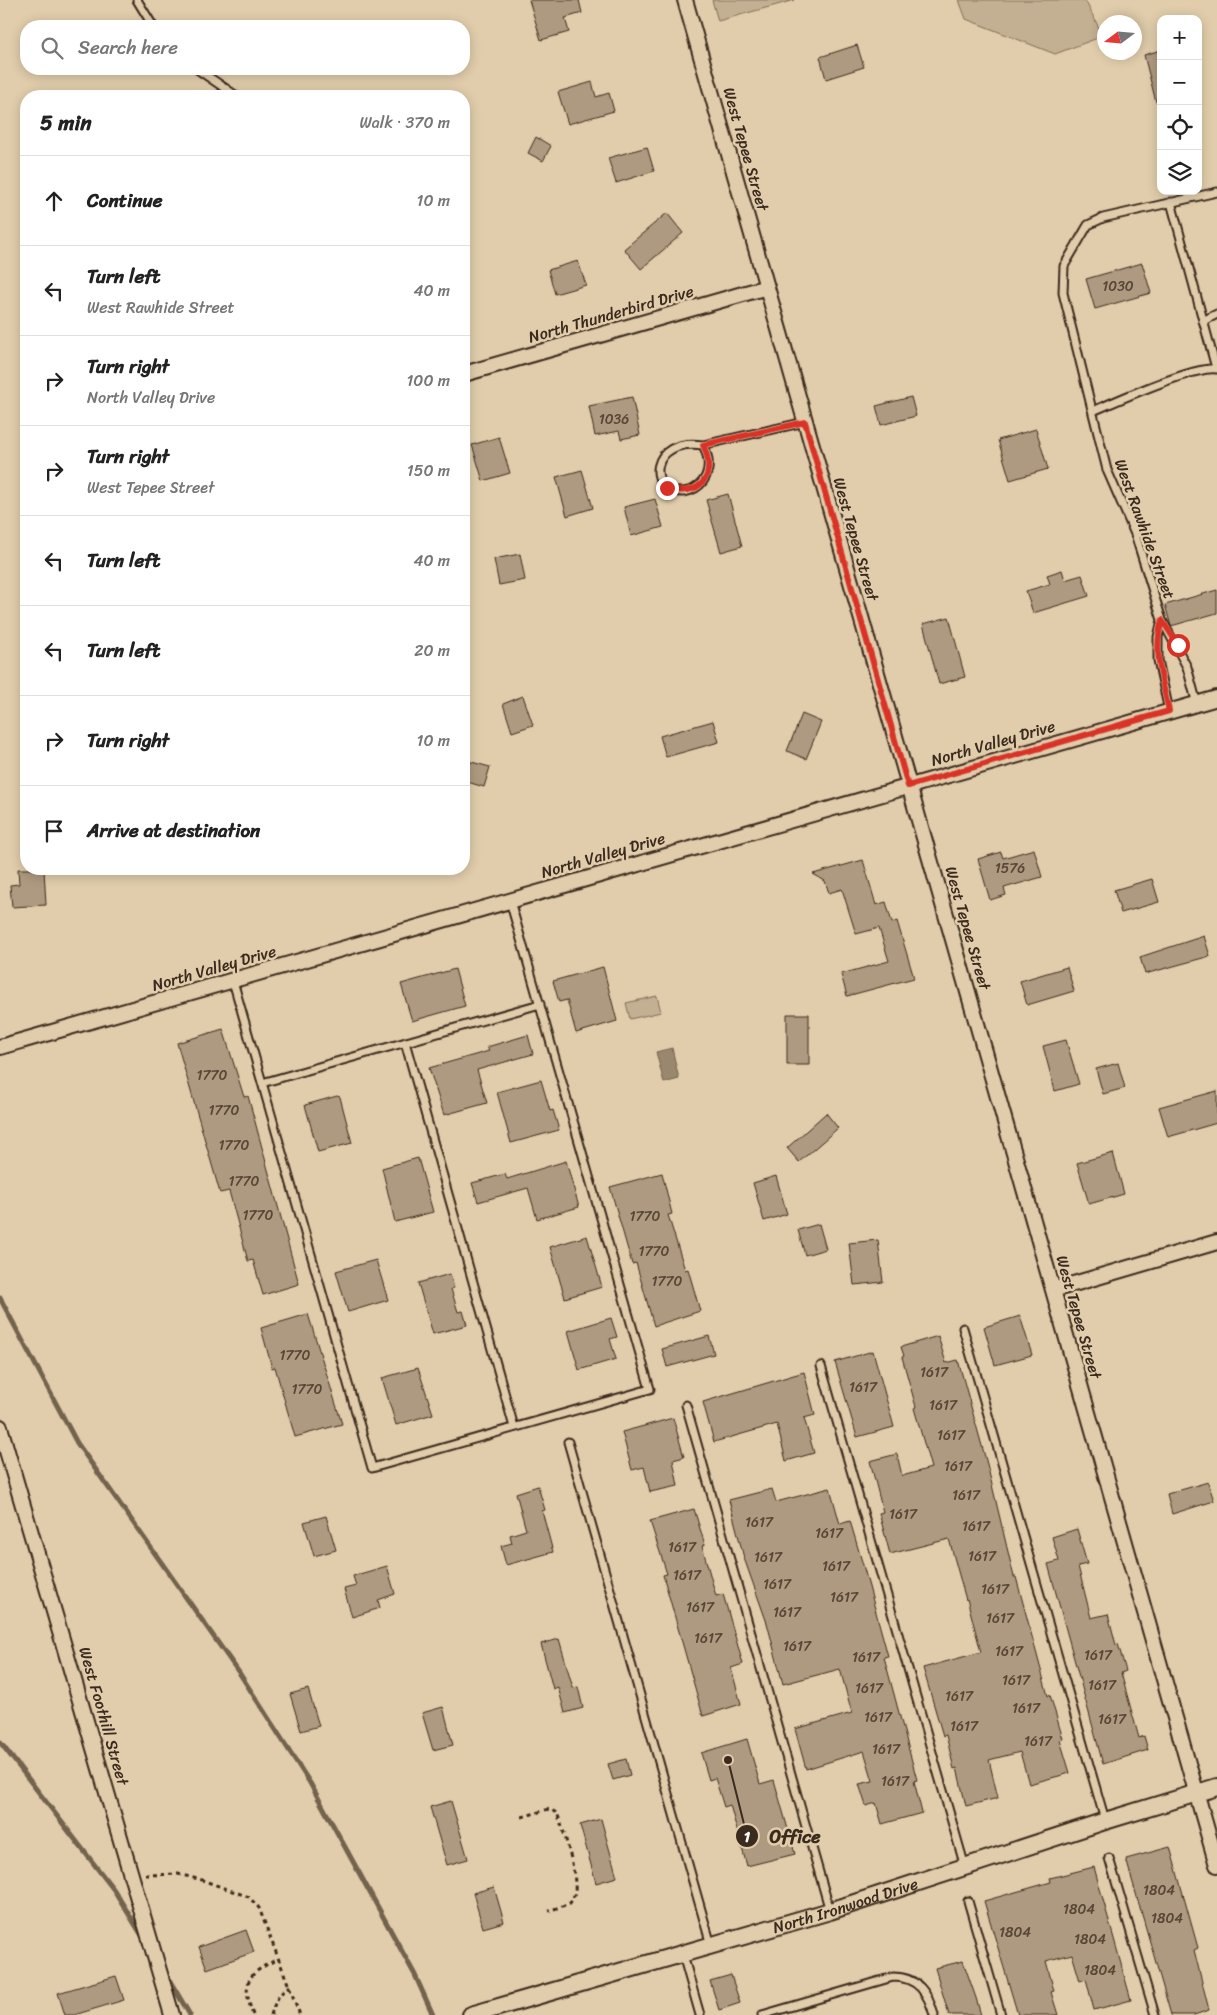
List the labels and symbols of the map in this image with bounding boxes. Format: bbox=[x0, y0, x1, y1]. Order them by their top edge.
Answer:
north arrow bbox=[1097, 15, 1142, 60]
street label: West Tepee Street bbox=[715, 84, 778, 215]
house number: 1030 bbox=[1102, 274, 1134, 299]
street label: North Thunderbird Drive bbox=[525, 277, 697, 351]
house number: 1036 bbox=[599, 407, 629, 432]
street label: West Rawhide Street bbox=[1106, 455, 1184, 603]
street label: West Tepee Street bbox=[825, 474, 888, 605]
route end bbox=[656, 477, 679, 500]
route start bbox=[1167, 634, 1190, 657]
street label: North Valley Drive bbox=[927, 711, 1059, 775]
street label: North Valley Drive bbox=[537, 823, 669, 887]
house number: 1576 bbox=[995, 856, 1025, 881]
street label: West Tepee Street bbox=[937, 863, 1000, 994]
street label: North Valley Drive bbox=[148, 936, 280, 1000]
house number: 1770 bbox=[197, 1063, 228, 1088]
house number: 1770 bbox=[209, 1098, 240, 1123]
house number: 1770 bbox=[219, 1133, 250, 1158]
house number: 1770 bbox=[229, 1169, 260, 1194]
house number: 1770 bbox=[243, 1203, 274, 1228]
house number: 1770 bbox=[630, 1204, 661, 1229]
house number: 1770 bbox=[639, 1239, 670, 1264]
street label: West Tepee Street bbox=[1048, 1252, 1111, 1383]
house number: 1770 bbox=[652, 1269, 683, 1294]
house number: 1770 bbox=[280, 1343, 311, 1368]
house number: 1617 bbox=[920, 1360, 949, 1385]
house number: 1617 bbox=[849, 1375, 878, 1400]
house number: 1770 bbox=[292, 1377, 323, 1402]
house number: 1617 bbox=[929, 1393, 958, 1418]
house number: 1617 bbox=[937, 1423, 966, 1448]
house number: 1617 bbox=[944, 1454, 973, 1479]
house number: 1617 bbox=[952, 1483, 981, 1508]
house number: 1617 bbox=[889, 1502, 918, 1527]
house number: 1617 bbox=[745, 1510, 774, 1535]
house number: 1617 bbox=[962, 1514, 991, 1539]
house number: 1617 bbox=[815, 1521, 844, 1546]
house number: 1617 bbox=[668, 1535, 697, 1560]
house number: 1617 bbox=[968, 1544, 997, 1569]
house number: 1617 bbox=[754, 1545, 783, 1570]
house number: 1617 bbox=[822, 1554, 851, 1579]
house number: 1617 bbox=[673, 1563, 702, 1588]
house number: 1617 bbox=[763, 1572, 792, 1597]
house number: 1617 bbox=[981, 1577, 1010, 1602]
house number: 1617 bbox=[830, 1585, 859, 1610]
house number: 1617 bbox=[686, 1595, 715, 1620]
house number: 1617 bbox=[773, 1600, 802, 1625]
house number: 1617 bbox=[986, 1606, 1015, 1631]
house number: 1617 bbox=[694, 1626, 723, 1651]
house number: 1617 bbox=[783, 1634, 812, 1659]
house number: 1617 bbox=[995, 1639, 1024, 1664]
street label: West Foothill Street bbox=[70, 1643, 138, 1789]
house number: 1617 bbox=[1084, 1643, 1113, 1668]
house number: 1617 bbox=[852, 1645, 881, 1670]
house number: 1617 bbox=[1002, 1668, 1031, 1693]
house number: 1617 bbox=[1088, 1673, 1117, 1698]
house number: 1617 bbox=[855, 1676, 884, 1701]
house number: 1617 bbox=[945, 1684, 974, 1709]
house number: 1617 bbox=[1012, 1696, 1041, 1721]
house number: 1617 bbox=[864, 1705, 893, 1730]
house number: 1617 bbox=[1098, 1707, 1127, 1732]
house number: 1617 bbox=[950, 1714, 979, 1739]
house number: 1617 bbox=[1024, 1729, 1053, 1754]
house number: 1617 bbox=[872, 1737, 901, 1762]
house number: 1617 bbox=[881, 1769, 910, 1794]
callout: Office bbox=[735, 1820, 831, 1853]
text: Office bbox=[770, 1821, 821, 1853]
text: 1 bbox=[744, 1824, 751, 1850]
street label: North Ironwood Drive bbox=[769, 1869, 922, 1941]
house number: 1804 bbox=[1143, 1878, 1175, 1903]
house number: 1804 bbox=[1063, 1897, 1095, 1922]
house number: 1804 bbox=[1151, 1906, 1183, 1931]
house number: 1804 bbox=[999, 1920, 1031, 1945]
house number: 1804 bbox=[1074, 1927, 1106, 1952]
house number: 1804 bbox=[1084, 1958, 1116, 1983]

